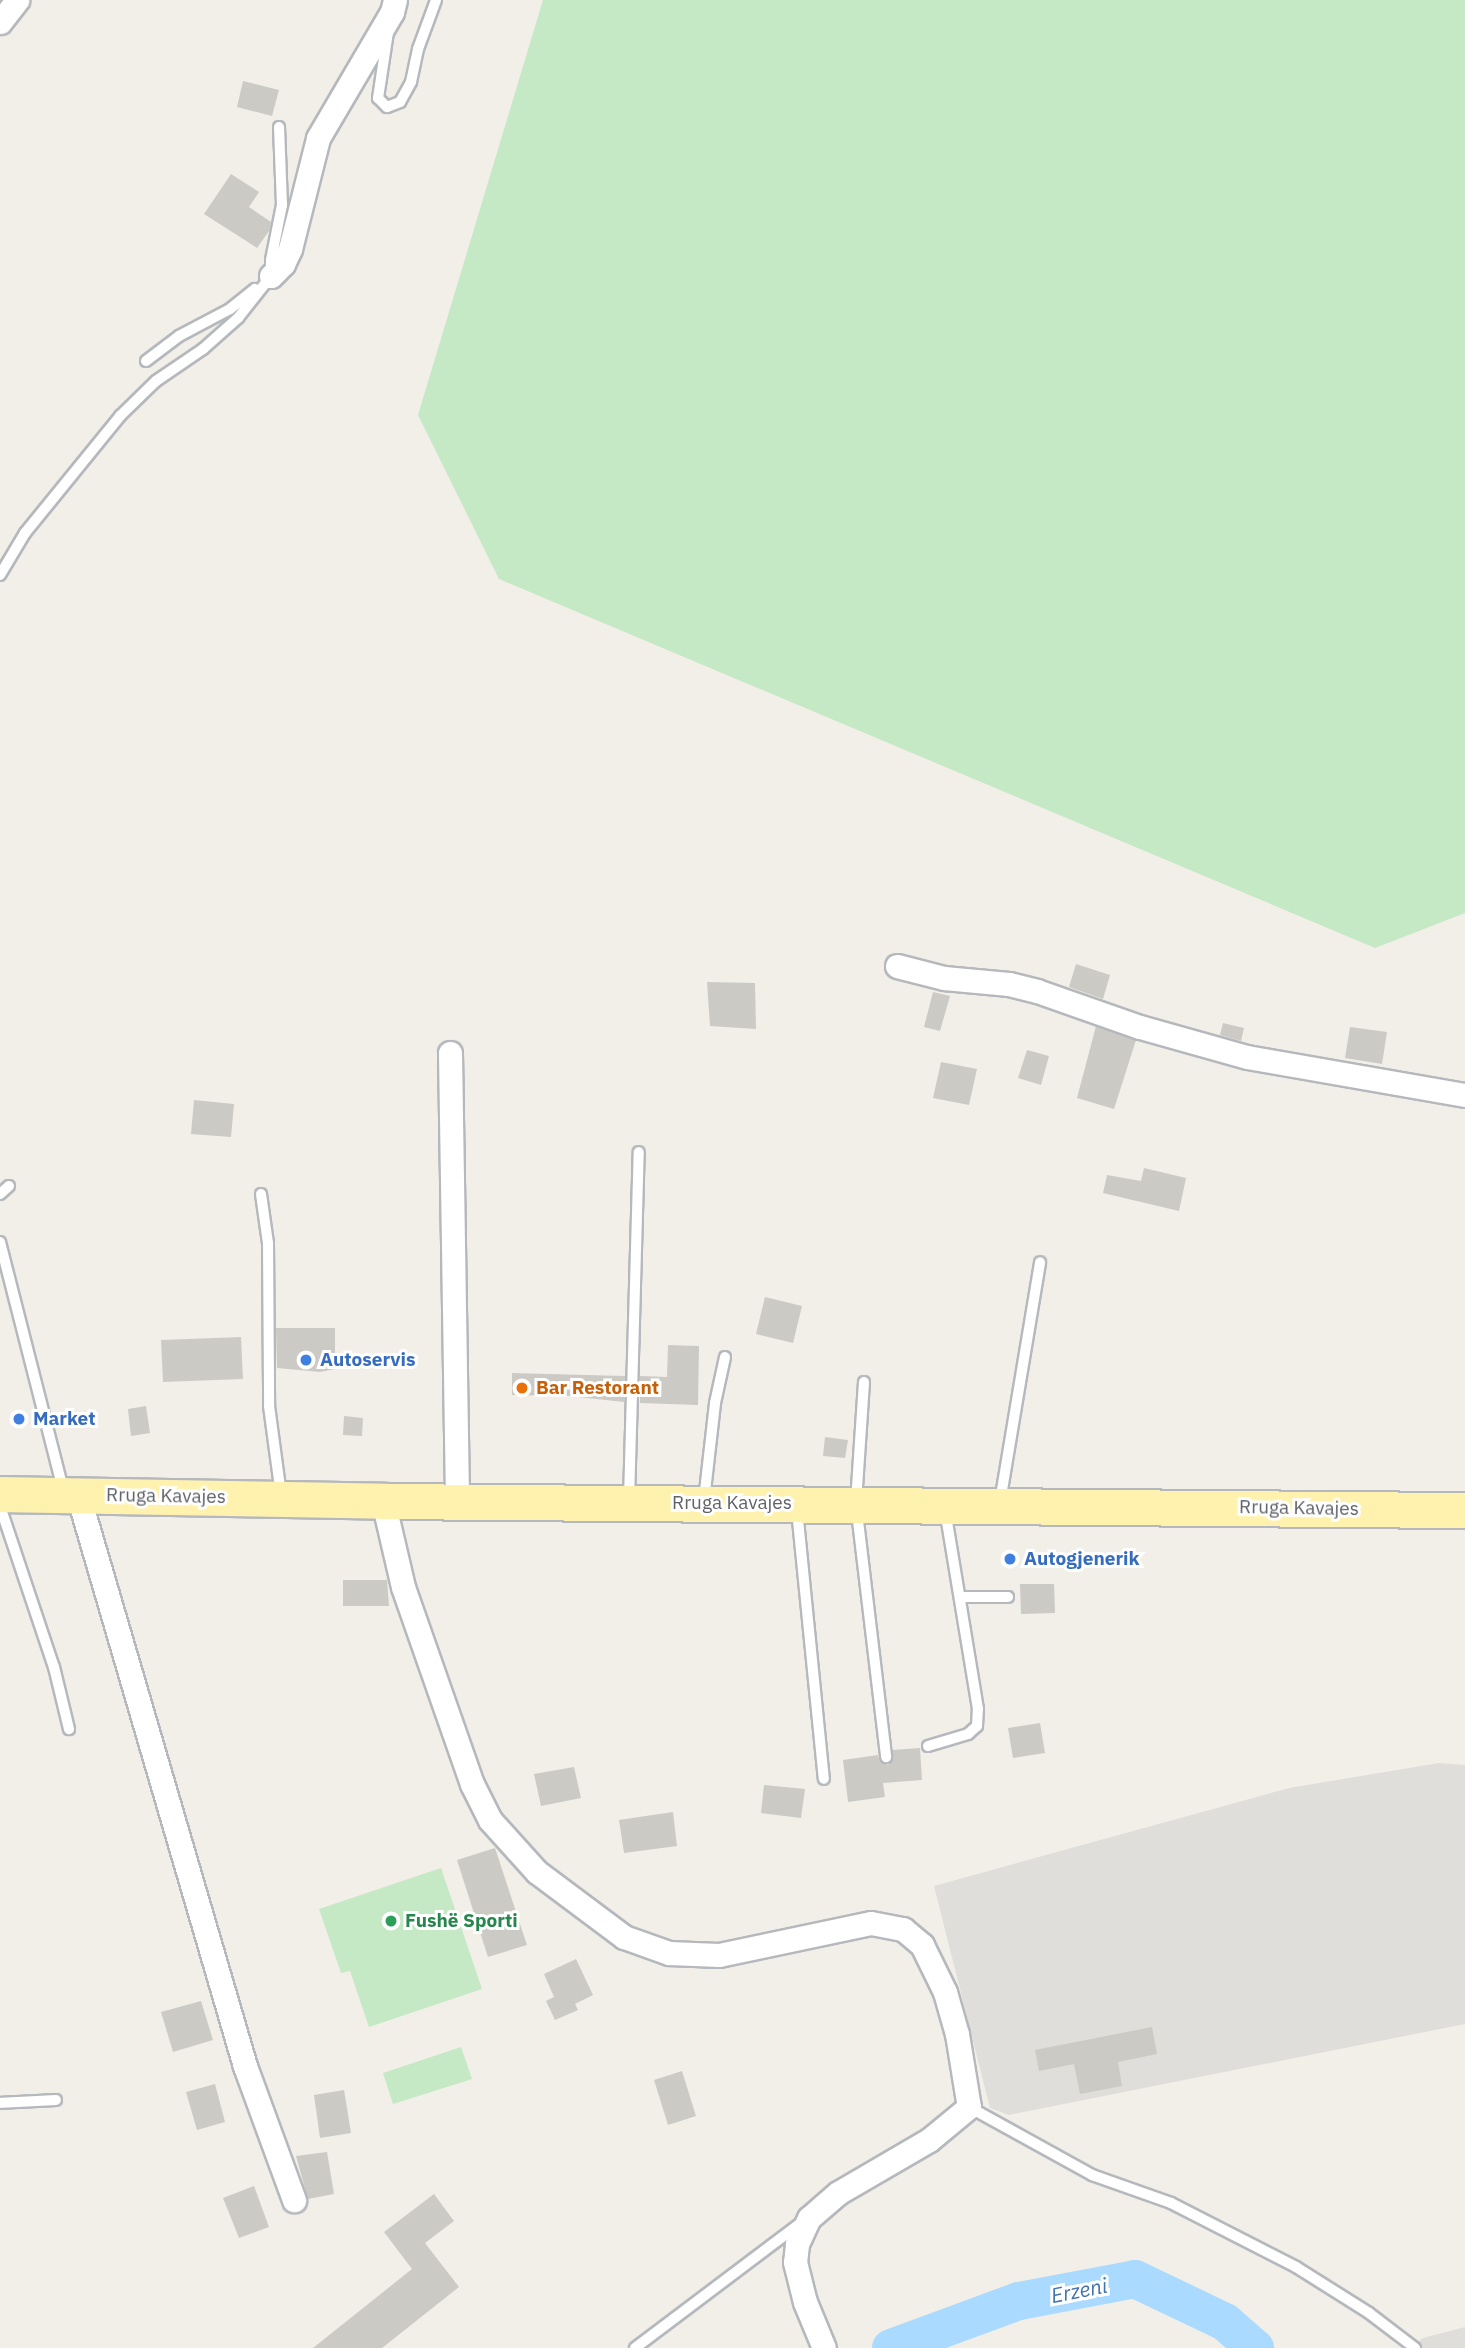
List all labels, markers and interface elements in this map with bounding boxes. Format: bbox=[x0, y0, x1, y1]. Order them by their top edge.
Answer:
place label: Autoservis bbox=[320, 1349, 416, 1371]
marker: Autoservis bbox=[298, 1352, 314, 1368]
place label: Bar Restorant bbox=[536, 1377, 659, 1399]
marker: Bar Restorant bbox=[514, 1380, 530, 1396]
place label: Market bbox=[33, 1408, 95, 1430]
marker: Market bbox=[11, 1411, 27, 1427]
street label: Rruga Kavajes bbox=[106, 1484, 226, 1508]
street label: Rruga Kavajes bbox=[672, 1492, 792, 1514]
street label: Rruga Kavajes bbox=[1239, 1496, 1359, 1520]
place label: Autogjenerik bbox=[1024, 1548, 1139, 1570]
marker: Autogjenerik bbox=[1002, 1551, 1018, 1567]
place label: Fushë Sporti bbox=[405, 1910, 518, 1932]
marker: Fushë Sporti bbox=[383, 1913, 399, 1929]
water label: Erzeni bbox=[1049, 2272, 1109, 2308]

